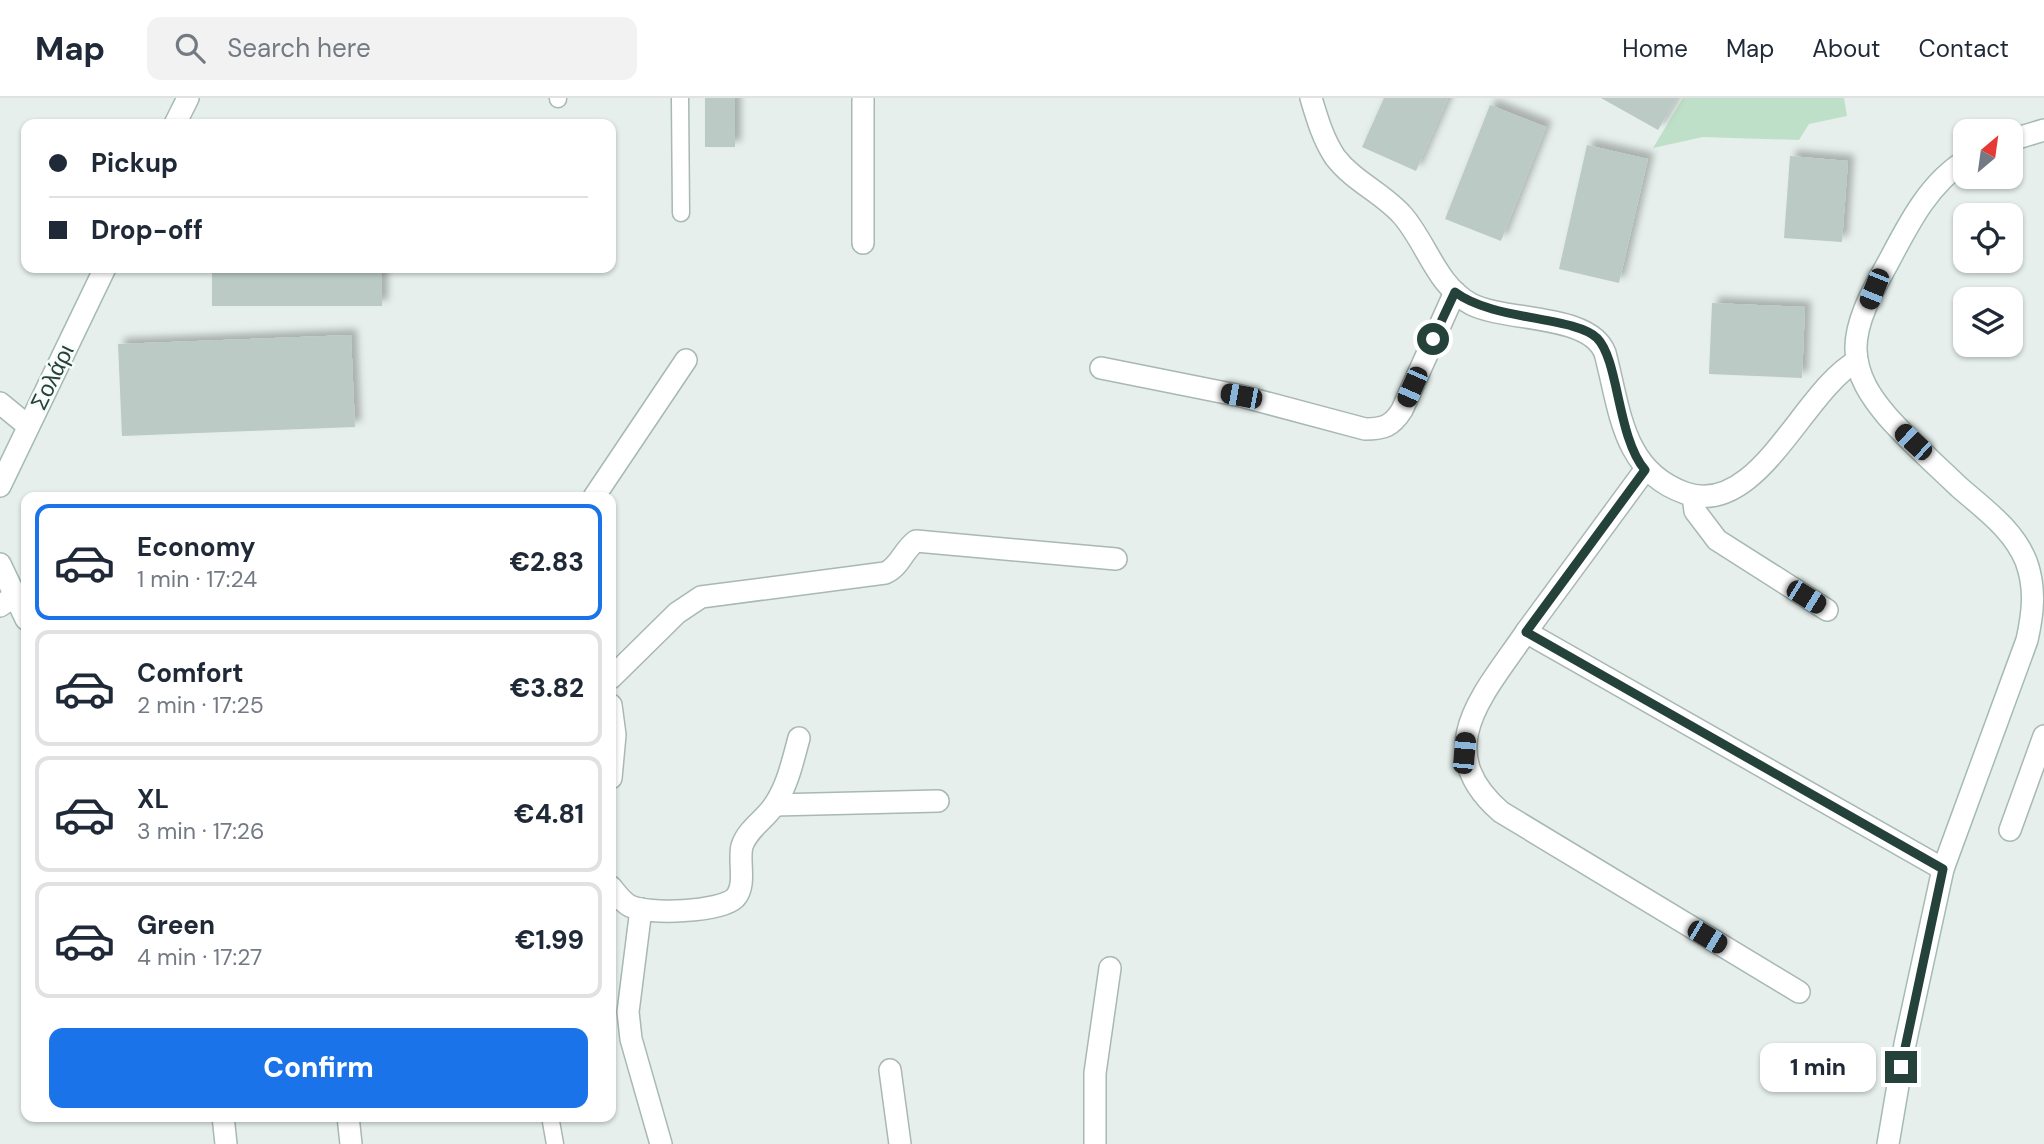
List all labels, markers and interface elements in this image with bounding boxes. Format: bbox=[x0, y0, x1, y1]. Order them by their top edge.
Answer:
search box bbox=[147, 17, 637, 80]
text: Map bbox=[35, 27, 105, 70]
icon: search bbox=[171, 29, 209, 67]
text: Search here bbox=[227, 31, 371, 65]
text: Home bbox=[1622, 33, 1688, 64]
text: Map bbox=[1726, 33, 1774, 64]
text: About bbox=[1812, 33, 1881, 64]
text: Contact bbox=[1919, 33, 2009, 64]
north arrow bbox=[1953, 119, 2023, 189]
map controls bbox=[1953, 119, 2023, 357]
text: Pickup bbox=[91, 146, 178, 180]
button: locate bbox=[1953, 203, 2023, 273]
text: Drop-off bbox=[91, 213, 203, 247]
car bbox=[1857, 266, 1892, 312]
button: layers bbox=[1953, 287, 2023, 357]
route start bbox=[1417, 323, 1449, 355]
street label: Σολάρι bbox=[23, 339, 81, 415]
car bbox=[1394, 364, 1431, 410]
car bbox=[1219, 382, 1264, 410]
car bbox=[1891, 420, 1936, 464]
text: Economy bbox=[137, 530, 255, 564]
icon: car bbox=[53, 531, 116, 594]
text: €2.83 bbox=[509, 545, 584, 579]
text: 1 min · 17:24 bbox=[137, 564, 257, 594]
car bbox=[1783, 577, 1830, 617]
text: Comfort bbox=[137, 656, 243, 690]
icon: car bbox=[53, 657, 116, 720]
text: €3.82 bbox=[510, 671, 584, 705]
text: 2 min · 17:25 bbox=[137, 690, 264, 720]
car bbox=[1452, 731, 1477, 775]
text: XL bbox=[137, 782, 169, 816]
icon: car bbox=[53, 783, 116, 846]
text: €4.81 bbox=[514, 797, 584, 831]
text: 3 min · 17:26 bbox=[137, 816, 265, 846]
text: Green bbox=[137, 908, 215, 942]
icon: car bbox=[53, 909, 116, 972]
car bbox=[1684, 917, 1731, 957]
text: €1.99 bbox=[515, 923, 584, 957]
text: 4 min · 17:27 bbox=[137, 942, 262, 972]
button: Confirm bbox=[49, 1028, 588, 1108]
callout: 1 min bbox=[1761, 1042, 1876, 1091]
route end bbox=[1885, 1051, 1917, 1083]
text: 1 min bbox=[1790, 1052, 1846, 1082]

